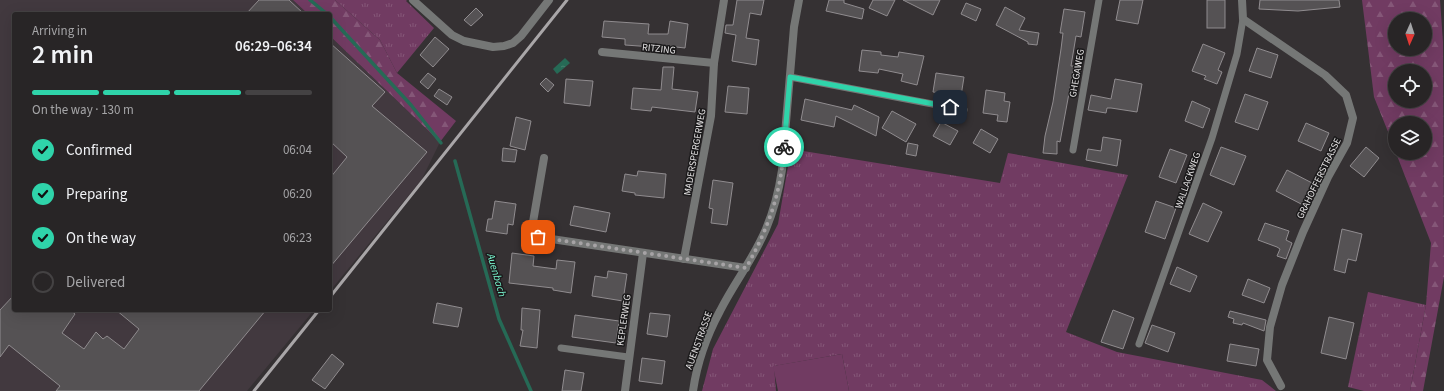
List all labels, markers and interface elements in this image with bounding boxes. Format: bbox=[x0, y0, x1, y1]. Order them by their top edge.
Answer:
north arrow bbox=[1388, 12, 1432, 56]
map controls bbox=[1388, 12, 1432, 160]
text: Arriving in bbox=[32, 22, 87, 40]
text: 2 min bbox=[32, 36, 94, 73]
text: 06:29–06:34 bbox=[235, 36, 312, 57]
street label: RITZING bbox=[641, 40, 676, 58]
street label: GHEGAWEG bbox=[1066, 48, 1088, 98]
button: locate bbox=[1388, 64, 1432, 108]
pin bbox=[933, 90, 967, 124]
icon: home bbox=[939, 96, 961, 118]
text: On the way · 130 m bbox=[32, 101, 134, 119]
street label: MADERSPERGERWEG bbox=[680, 108, 710, 197]
button: layers bbox=[1388, 116, 1432, 160]
courier bbox=[764, 127, 804, 167]
icon: bike bbox=[773, 136, 795, 158]
street label: GRAHOFFERSTRASSE bbox=[1293, 136, 1345, 221]
icon: check bbox=[32, 139, 54, 161]
text: Confirmed bbox=[66, 140, 132, 161]
text: 06:04 bbox=[283, 141, 312, 159]
street label: WALLACKWEG bbox=[1172, 150, 1204, 211]
icon: check bbox=[32, 183, 54, 205]
text: Preparing bbox=[66, 184, 127, 205]
text: 06:20 bbox=[283, 185, 312, 203]
pin bbox=[521, 220, 555, 254]
icon: bag bbox=[527, 226, 549, 248]
icon: check bbox=[32, 227, 54, 249]
text: On the way bbox=[66, 228, 136, 249]
text: 06:23 bbox=[283, 229, 312, 247]
water label: Auenbach bbox=[483, 251, 510, 299]
text: Delivered bbox=[66, 272, 125, 293]
street label: KEPLERWEG bbox=[613, 293, 635, 347]
street label: AUENSTRASSE bbox=[682, 309, 716, 371]

